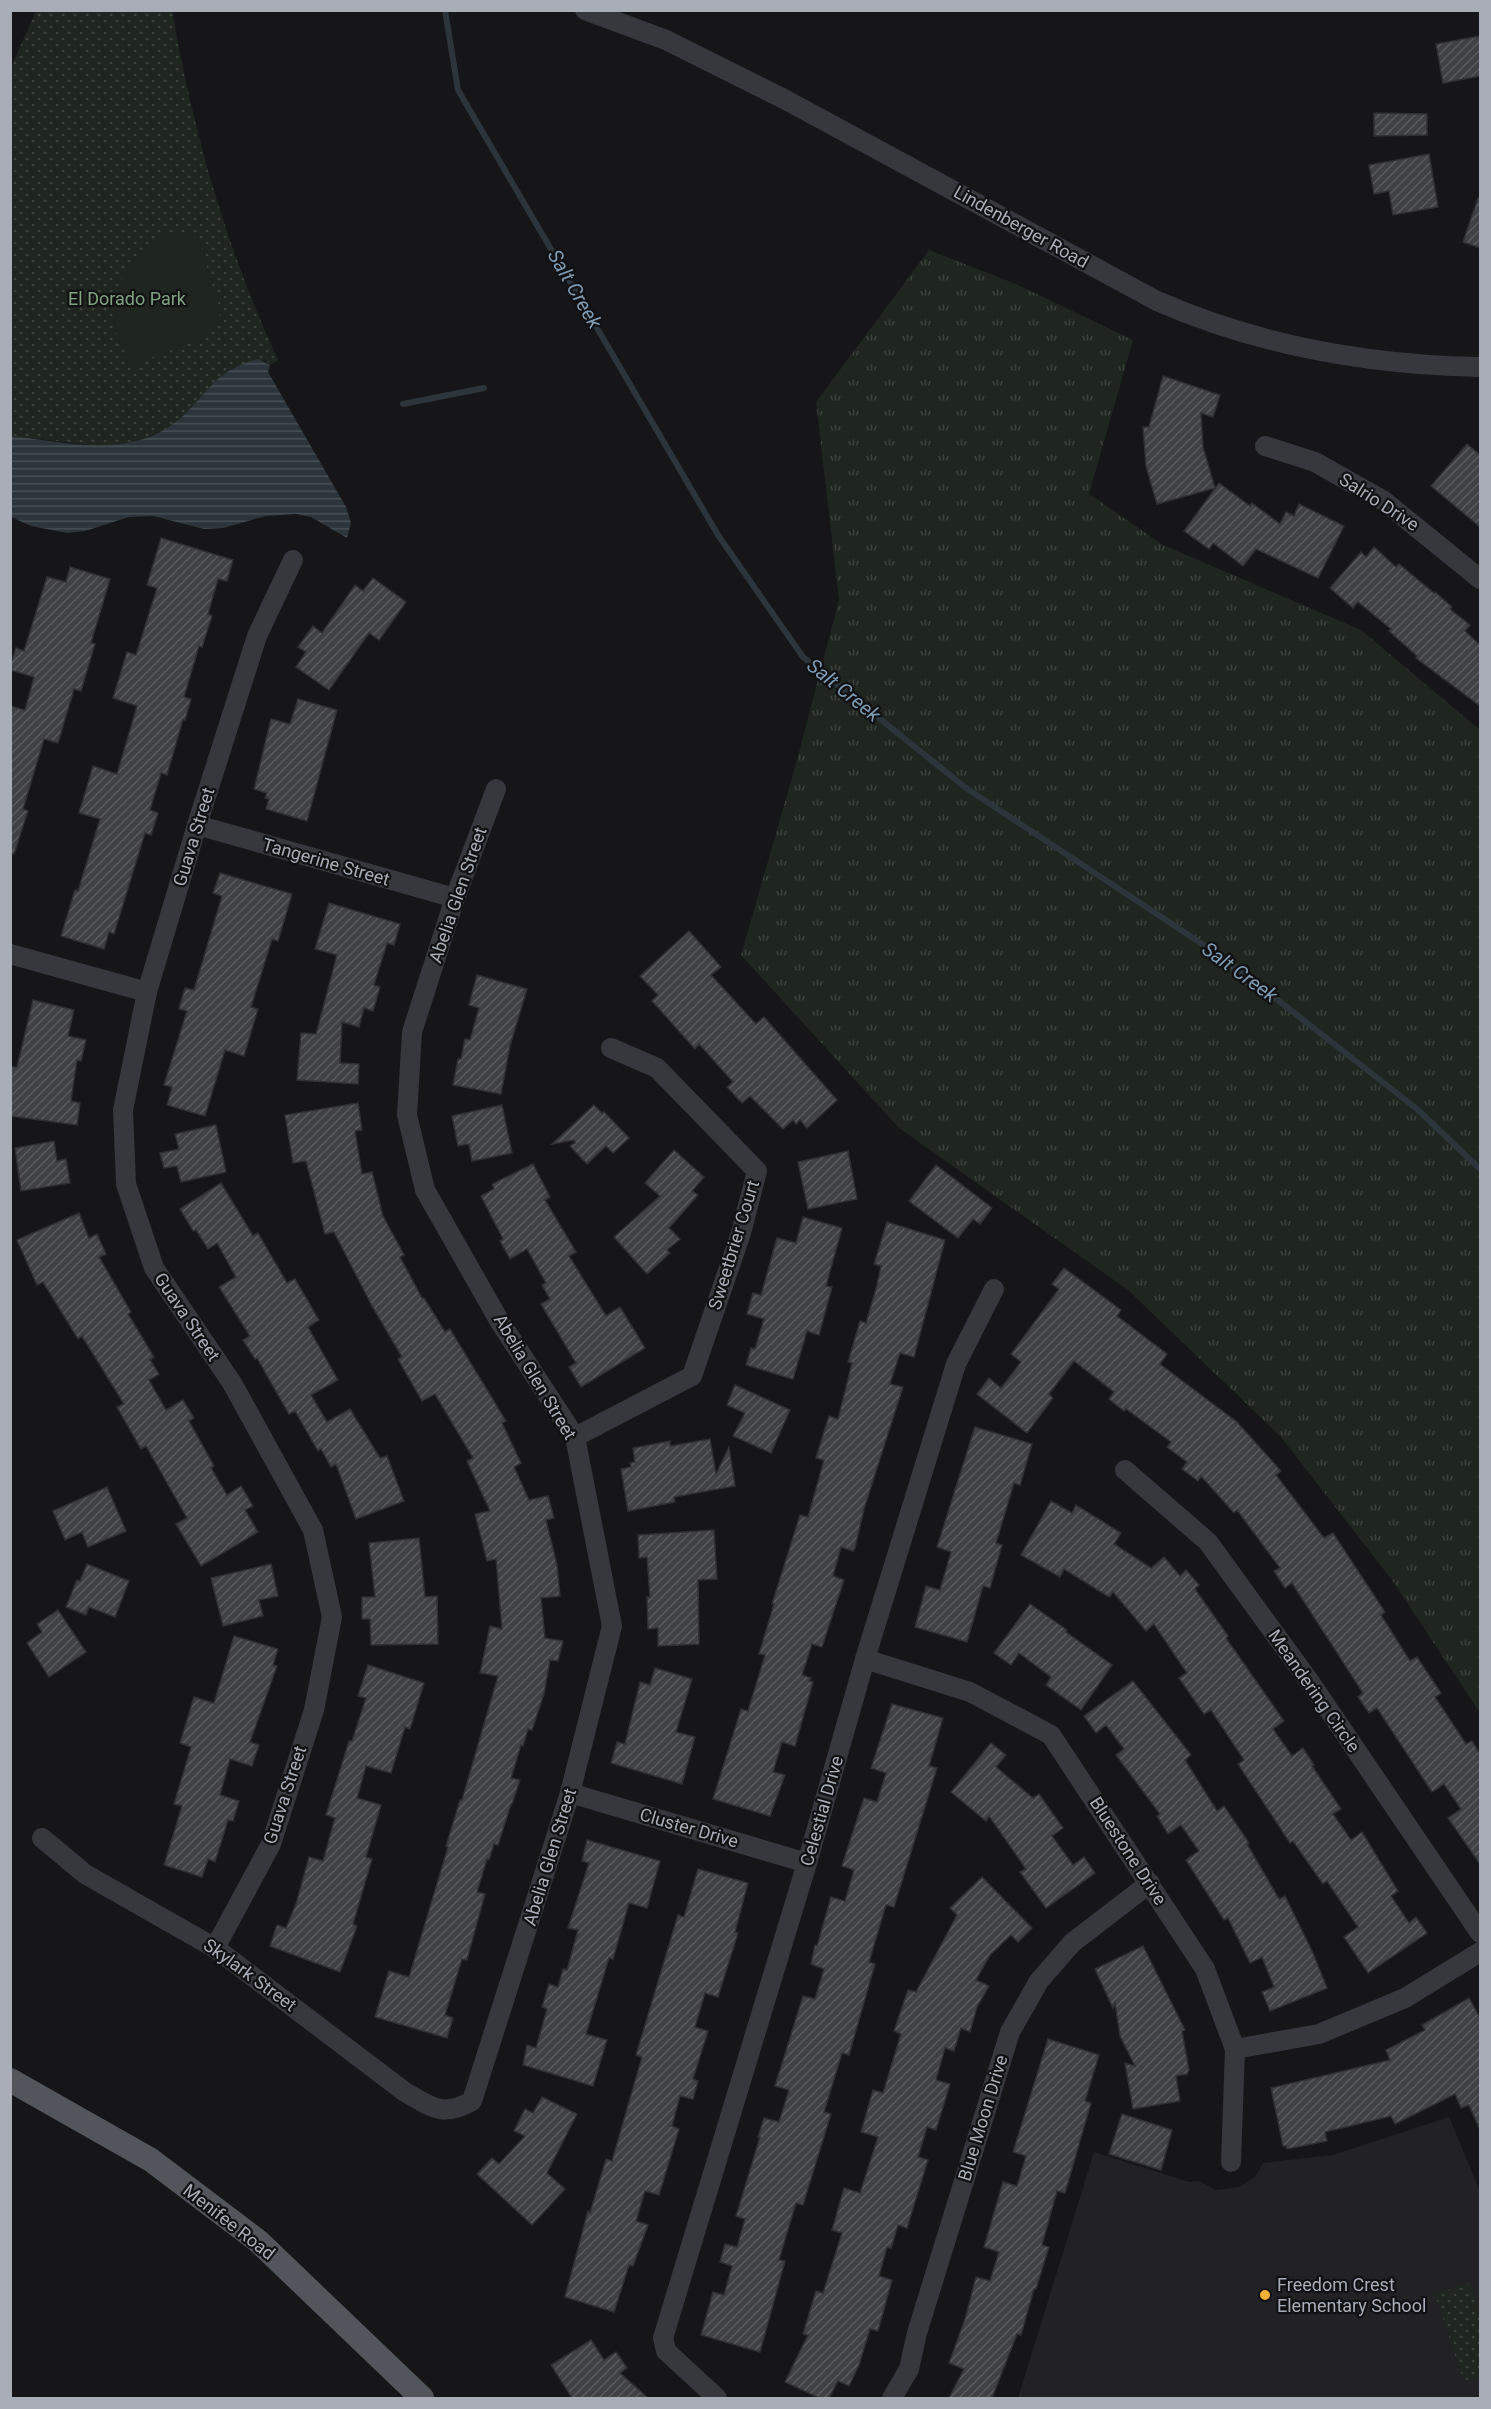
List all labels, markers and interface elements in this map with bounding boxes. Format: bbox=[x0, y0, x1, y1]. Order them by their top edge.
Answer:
street label: Lindenberger Road bbox=[950, 181, 1092, 272]
water label: Salt Creek bbox=[543, 245, 608, 334]
park label: El Dorado Park bbox=[68, 288, 187, 309]
street label: Salrio Drive bbox=[1336, 468, 1423, 535]
water label: Salt Creek bbox=[802, 653, 886, 728]
street label: Guava Street bbox=[169, 785, 219, 889]
street label: Abelia Glen Street bbox=[424, 824, 491, 966]
street label: Tangerine Street bbox=[260, 833, 392, 890]
water label: Salt Creek bbox=[1198, 937, 1283, 1008]
street label: Sweetbrier Court bbox=[704, 1178, 763, 1312]
street label: Guava Street bbox=[150, 1268, 225, 1365]
street label: Abelia Glen Street bbox=[490, 1310, 581, 1443]
street label: Meandering Circle bbox=[1264, 1625, 1365, 1756]
street label: Guava Street bbox=[259, 1743, 310, 1847]
street label: Celestial Drive bbox=[796, 1753, 847, 1868]
street label: Abelia Glen Street bbox=[519, 1786, 580, 1928]
street label: Bluestone Drive bbox=[1086, 1793, 1171, 1909]
street label: Cluster Drive bbox=[637, 1803, 741, 1852]
street label: Skylark Street bbox=[200, 1934, 301, 2015]
street label: Blue Moon Drive bbox=[953, 2052, 1012, 2183]
street label: Menifee Road bbox=[179, 2179, 279, 2264]
place label: Freedom Crest Elementary School bbox=[1277, 2274, 1426, 2316]
marker: Freedom Crest Elementary School bbox=[1258, 2288, 1272, 2302]

